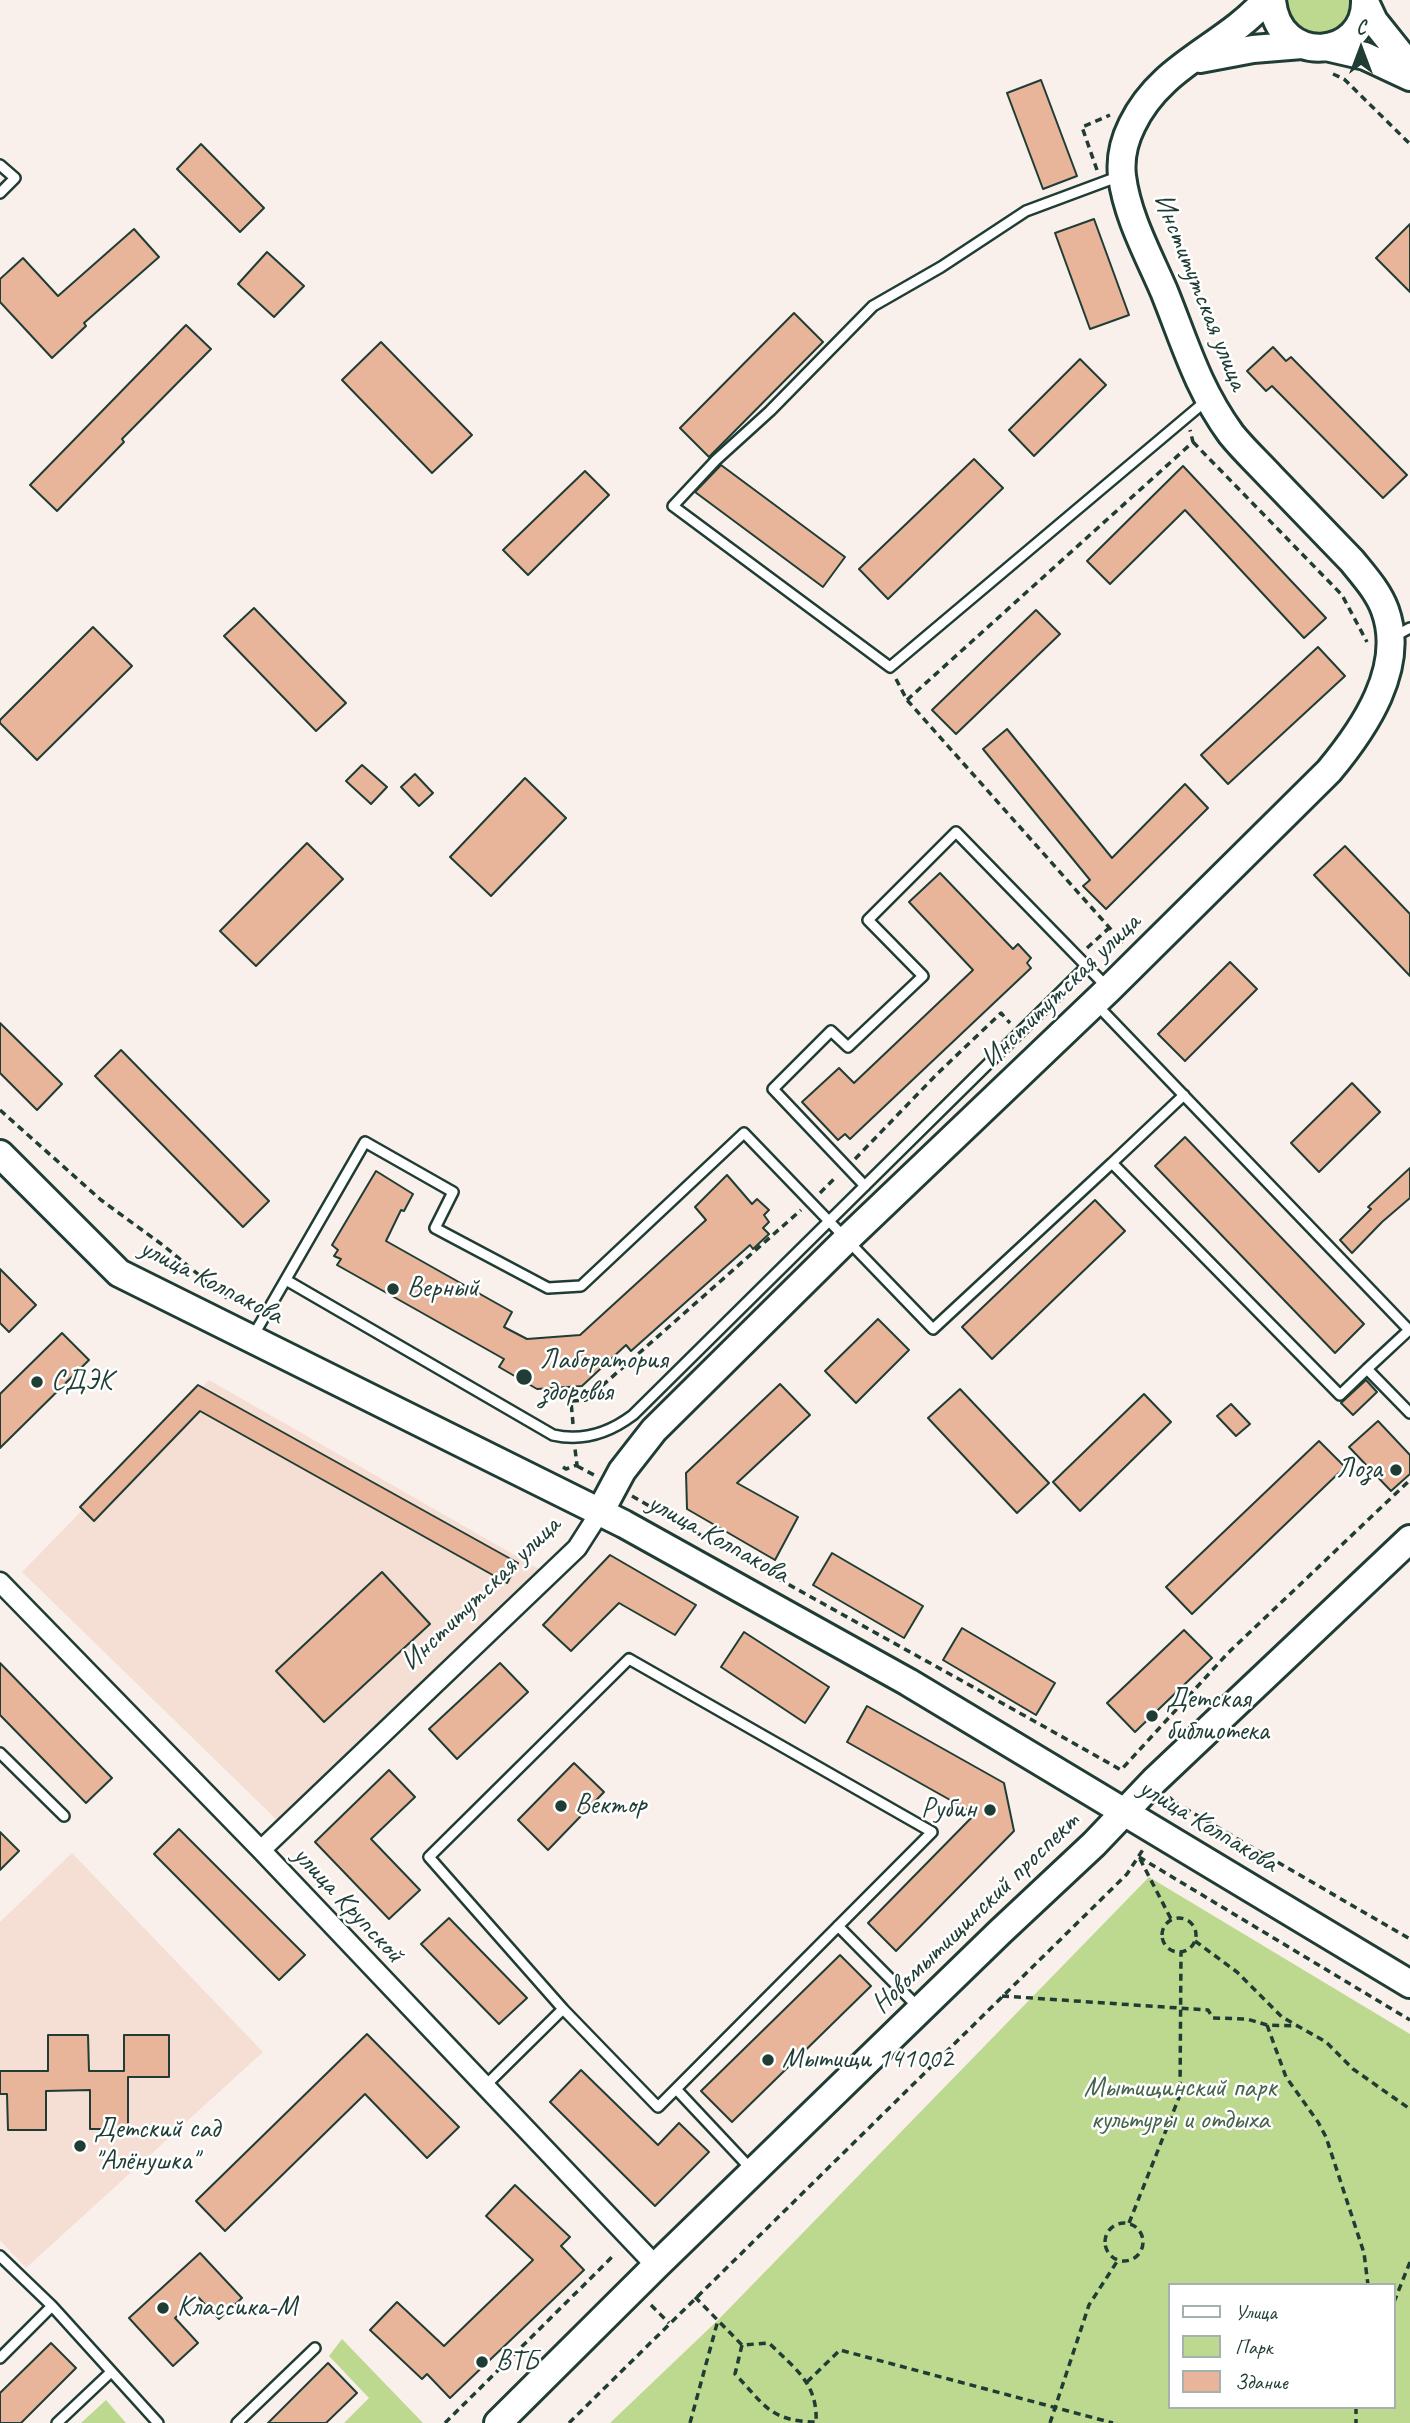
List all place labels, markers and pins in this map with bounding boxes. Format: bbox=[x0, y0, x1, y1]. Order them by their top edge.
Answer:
place label: Верный bbox=[407, 1272, 479, 1306]
marker: Верный bbox=[385, 1281, 401, 1297]
place label: Лаборатория здоровья bbox=[540, 1344, 668, 1410]
place label: СДЭК bbox=[51, 1365, 112, 1399]
marker: Лаборатория здоровья bbox=[514, 1367, 534, 1387]
marker: СДЭК bbox=[29, 1374, 45, 1390]
place label: Лоза bbox=[1337, 1453, 1382, 1487]
marker: Лоза bbox=[1388, 1462, 1404, 1478]
place label: Детская библиотека bbox=[1166, 1683, 1269, 1749]
marker: Детская библиотека bbox=[1144, 1708, 1160, 1724]
place label: Вектор bbox=[575, 1789, 646, 1823]
place label: Рубин bbox=[921, 1793, 976, 1827]
marker: Вектор bbox=[553, 1798, 569, 1814]
marker: Рубин bbox=[982, 1802, 998, 1818]
place label: Мытищи 141002 bbox=[782, 2043, 953, 2077]
marker: Мытищи 141002 bbox=[760, 2052, 776, 2068]
place label: Детский сад "Алёнушка" bbox=[94, 2113, 220, 2179]
marker: Детский сад "Алёнушка" bbox=[72, 2138, 88, 2154]
place label: Классика-М bbox=[177, 2291, 297, 2325]
marker: Классика-М bbox=[155, 2300, 171, 2316]
place label: ВТБ bbox=[496, 2345, 538, 2379]
marker: ВТБ bbox=[474, 2354, 490, 2370]

